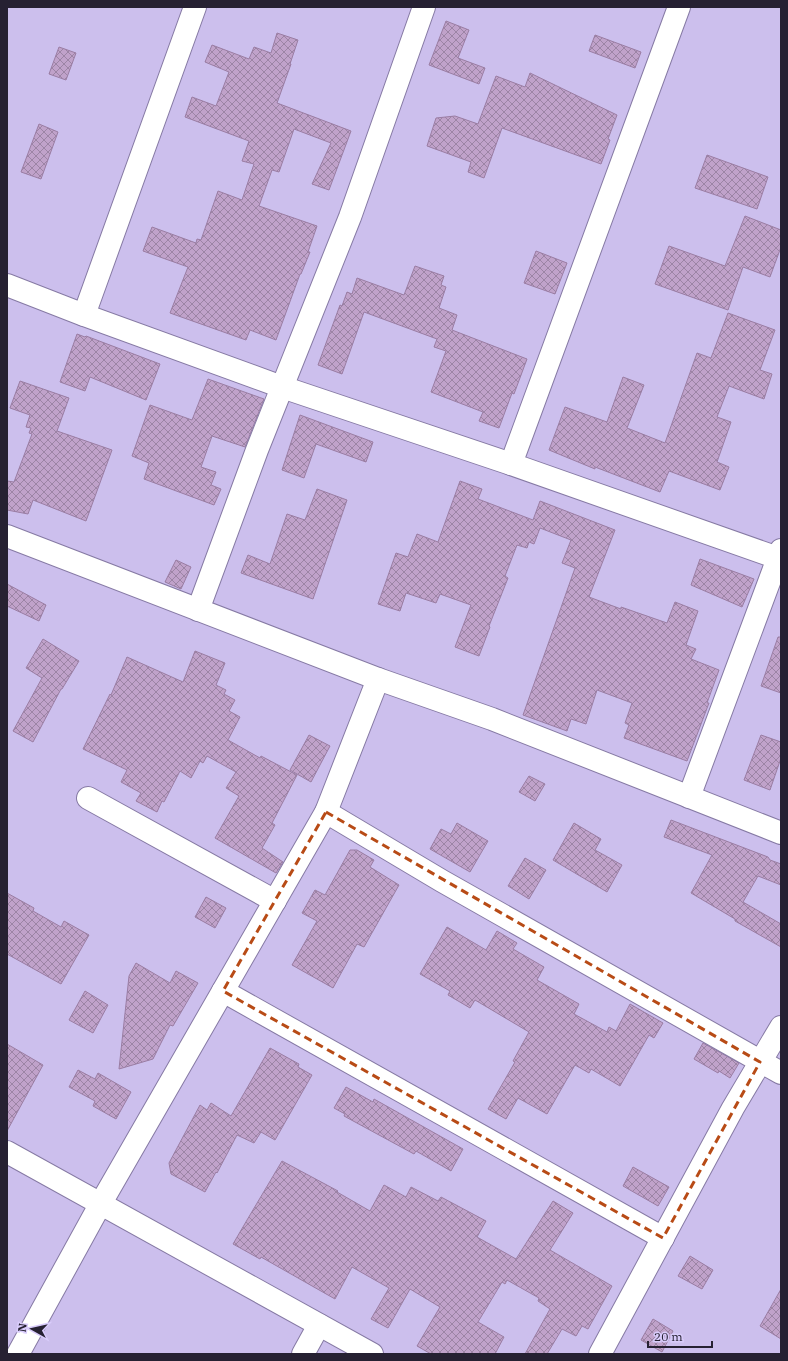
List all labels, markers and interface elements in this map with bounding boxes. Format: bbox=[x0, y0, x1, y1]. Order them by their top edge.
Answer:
north arrow bbox=[12, 1309, 52, 1349]
text: N bbox=[15, 1322, 30, 1333]
scale bar bbox=[648, 1323, 712, 1349]
text: 20 m bbox=[654, 1329, 683, 1344]

